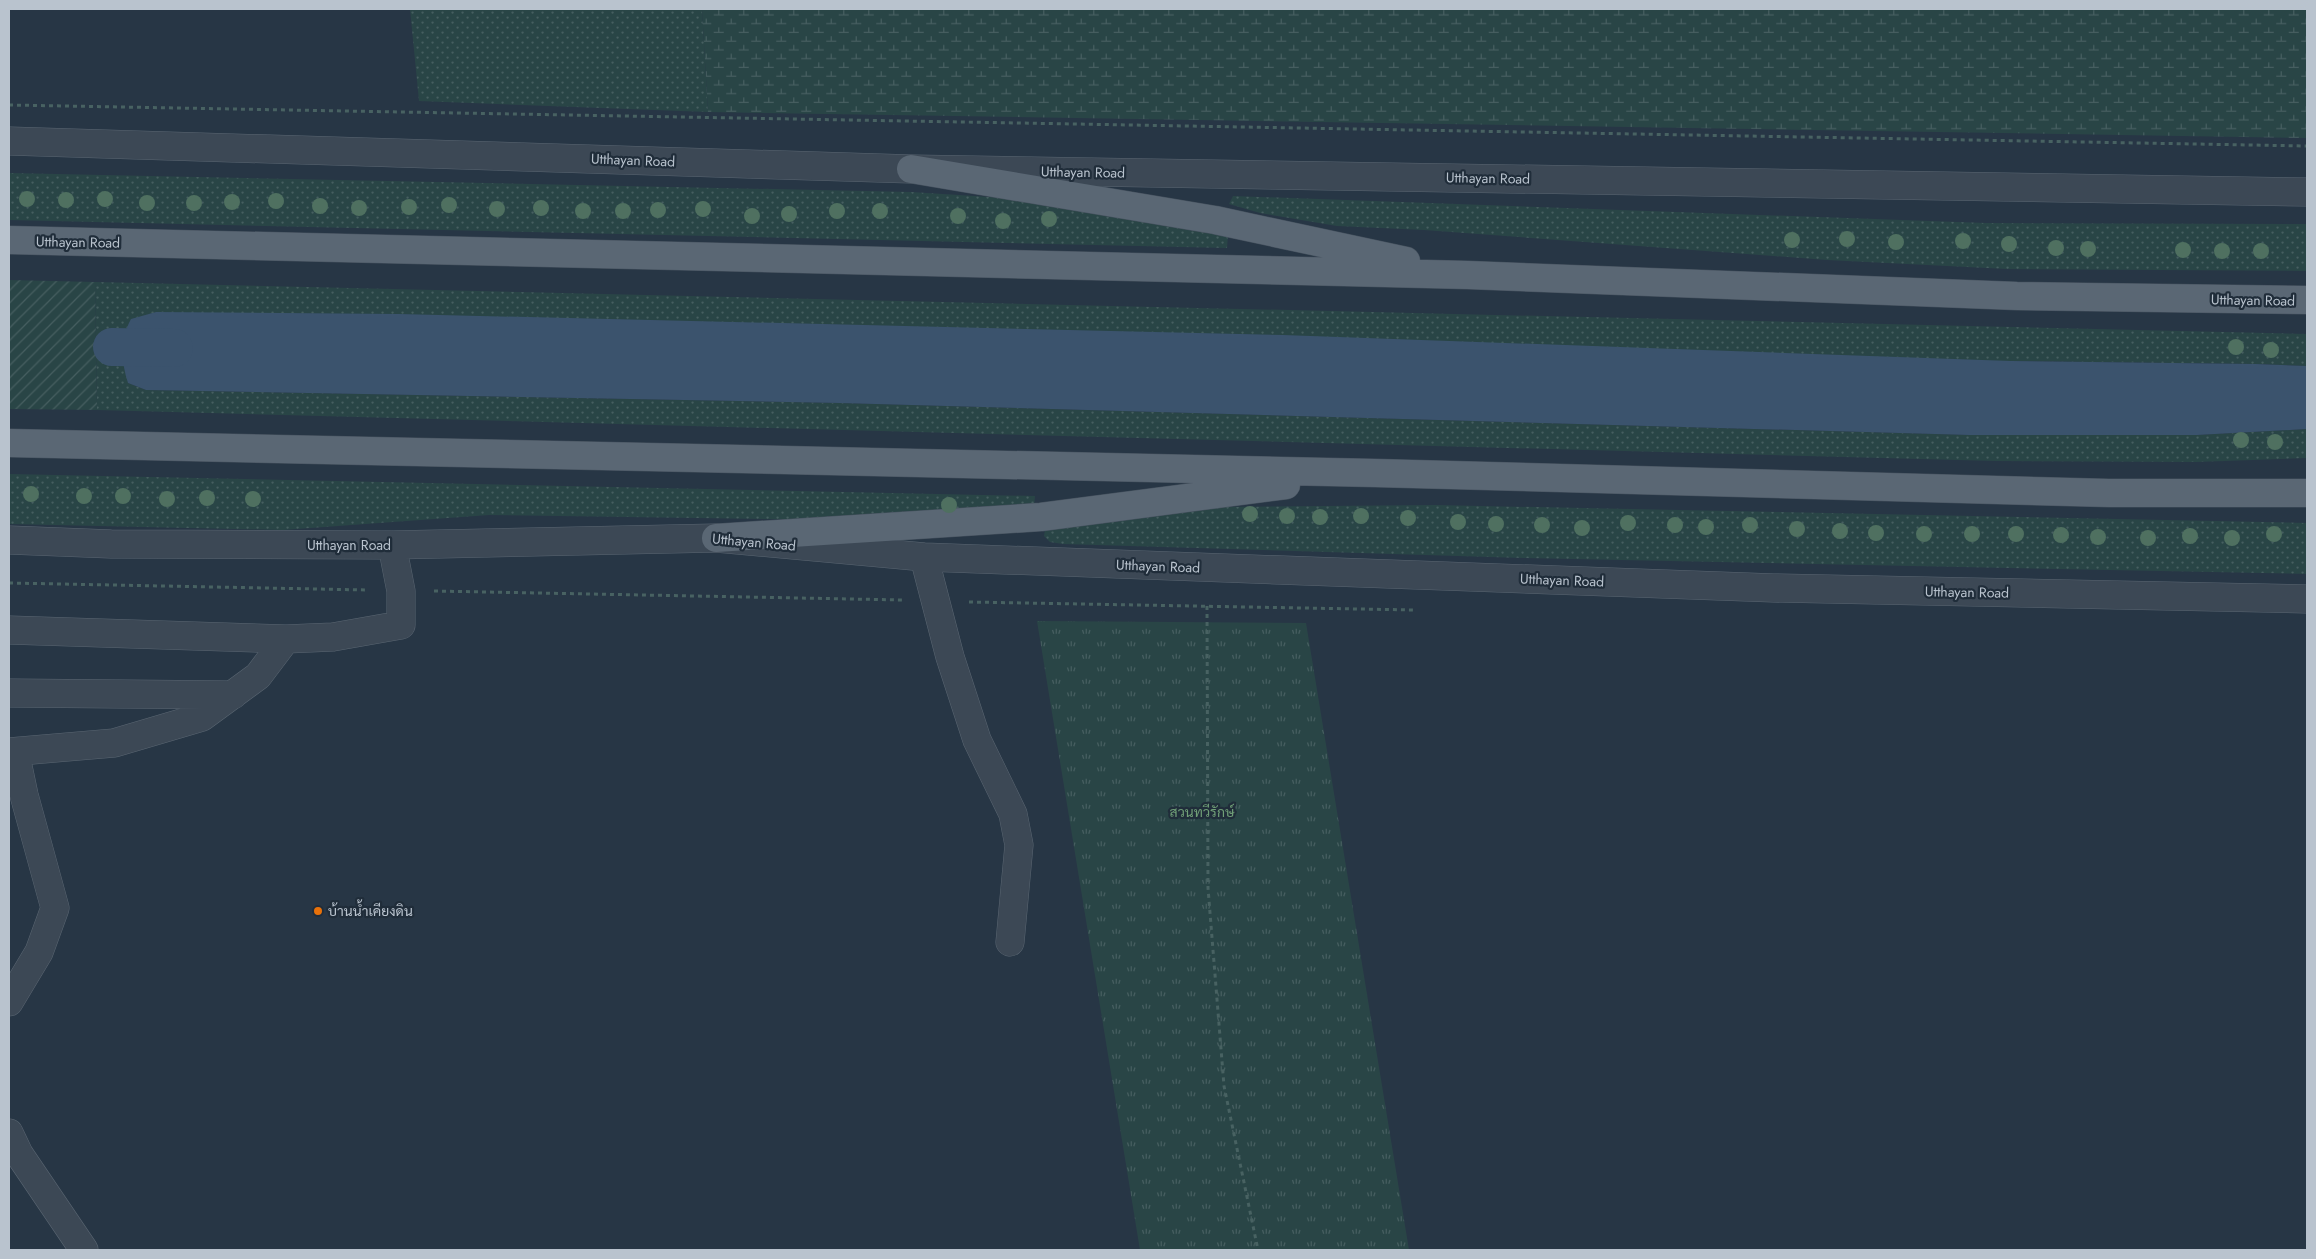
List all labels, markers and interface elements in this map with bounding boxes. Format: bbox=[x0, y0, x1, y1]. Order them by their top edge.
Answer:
street label: Utthayan Road bbox=[591, 149, 675, 171]
street label: Utthayan Road bbox=[1041, 161, 1125, 183]
street label: Utthayan Road bbox=[1446, 167, 1530, 189]
street label: Utthayan Road bbox=[36, 231, 120, 253]
street label: Utthayan Road bbox=[2211, 289, 2295, 311]
street label: Utthayan Road bbox=[711, 528, 797, 556]
street label: Utthayan Road bbox=[307, 535, 391, 555]
street label: Utthayan Road bbox=[1116, 555, 1200, 577]
street label: Utthayan Road bbox=[1520, 569, 1604, 591]
street label: Utthayan Road bbox=[1925, 581, 2009, 603]
park label: สวนทวีรักษ์ bbox=[1170, 802, 1235, 822]
place label: บ้านน้ำเคียงดิน bbox=[328, 899, 413, 921]
marker: บ้านน้ำเคียงดิน bbox=[312, 905, 324, 917]

